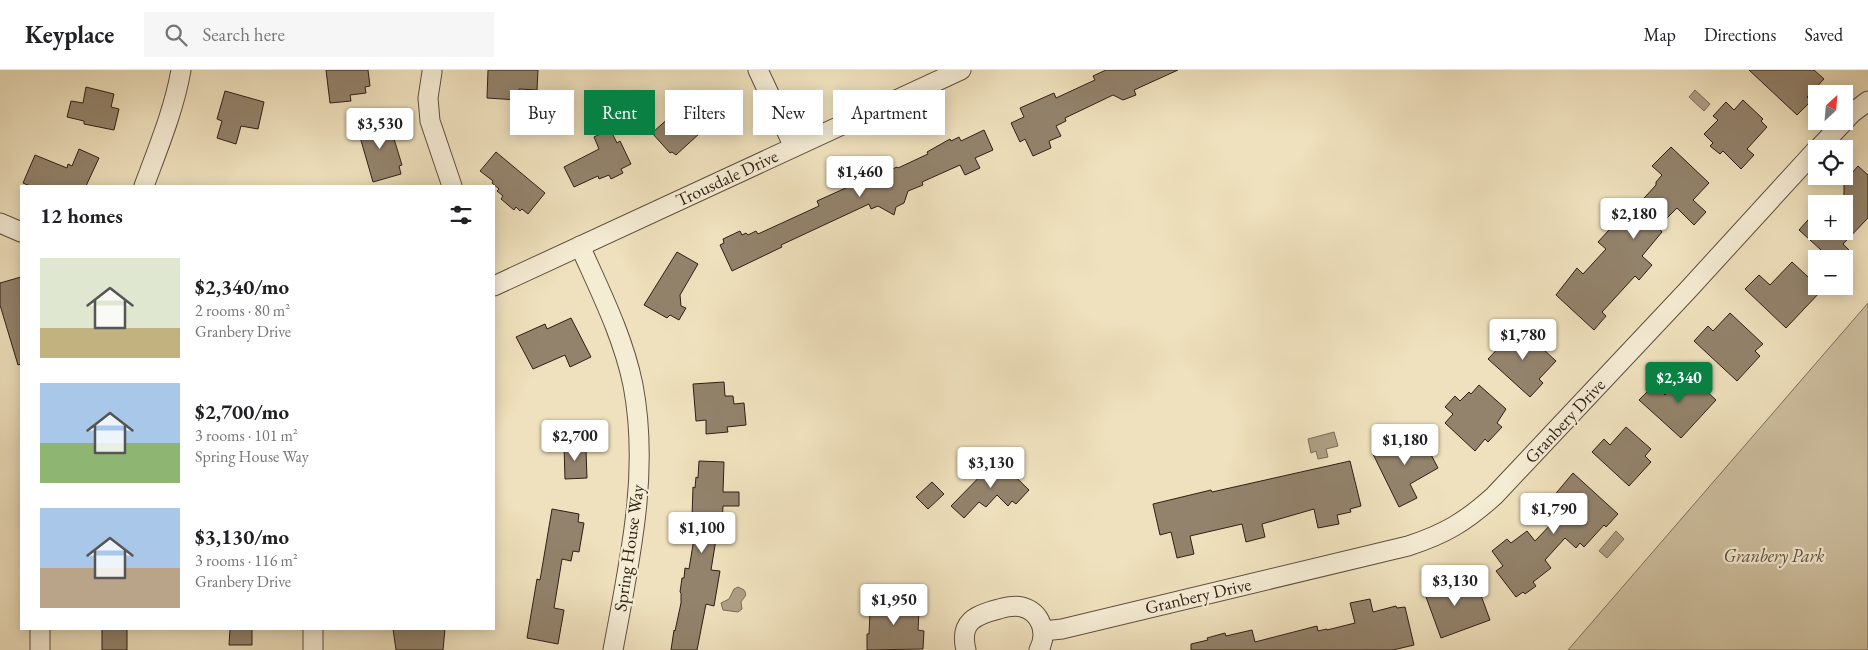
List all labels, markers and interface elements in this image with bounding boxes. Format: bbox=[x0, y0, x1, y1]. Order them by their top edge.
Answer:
search box bbox=[144, 12, 494, 57]
text: Keyplace bbox=[25, 19, 114, 50]
icon: search bbox=[162, 21, 190, 49]
text: Search here bbox=[202, 22, 285, 47]
text: Map bbox=[1644, 23, 1676, 46]
text: Directions bbox=[1704, 23, 1776, 46]
text: Saved bbox=[1804, 23, 1843, 46]
north arrow bbox=[1808, 85, 1852, 130]
map controls bbox=[1808, 85, 1853, 295]
chip: Buy bbox=[510, 90, 574, 135]
chip: Rent bbox=[584, 90, 655, 135]
chip: Filters bbox=[665, 90, 743, 135]
chip: New bbox=[753, 90, 823, 135]
chip: Apartment bbox=[833, 90, 945, 135]
pin: $3,530 bbox=[339, 108, 421, 150]
text: $3,530 bbox=[357, 113, 403, 134]
button: locate bbox=[1808, 140, 1853, 185]
street label: Trousdale Drive bbox=[672, 144, 782, 211]
pin: $1,460 bbox=[819, 156, 901, 198]
text: $1,460 bbox=[837, 161, 883, 182]
button: + bbox=[1808, 195, 1853, 240]
pin: $2,180 bbox=[1593, 198, 1675, 240]
icon: filters bbox=[447, 201, 475, 229]
text: 12 homes bbox=[40, 202, 123, 229]
text: $2,180 bbox=[1611, 203, 1657, 224]
button: − bbox=[1808, 250, 1853, 295]
text: $2,340/mo bbox=[195, 273, 289, 300]
icon: home bbox=[80, 278, 140, 338]
text: 2 rooms · 80 m² bbox=[195, 300, 290, 321]
pin: $1,780 bbox=[1482, 318, 1564, 361]
text: Granbery Drive bbox=[195, 321, 291, 342]
text: $1,780 bbox=[1500, 324, 1546, 345]
pin: $2,340 bbox=[1638, 362, 1720, 404]
text: $2,340 bbox=[1656, 367, 1702, 388]
street label: Granbery Drive bbox=[1519, 373, 1610, 468]
text: $2,700/mo bbox=[195, 398, 289, 425]
icon: home bbox=[80, 403, 140, 463]
pin: $2,700 bbox=[534, 420, 616, 462]
pin: $1,180 bbox=[1364, 424, 1446, 466]
text: 3 rooms · 101 m² bbox=[195, 425, 298, 446]
text: $2,700 bbox=[552, 425, 598, 446]
text: $1,180 bbox=[1382, 429, 1428, 450]
text: Spring House Way bbox=[195, 446, 309, 467]
pin: $3,130 bbox=[950, 446, 1032, 489]
text: $3,130 bbox=[968, 452, 1014, 473]
street label: Spring House Way bbox=[608, 483, 649, 613]
pin: $1,790 bbox=[1513, 492, 1595, 535]
text: $1,790 bbox=[1531, 498, 1577, 519]
pin: $1,100 bbox=[661, 512, 743, 554]
text: $1,100 bbox=[679, 517, 725, 538]
text: $3,130/mo bbox=[195, 523, 289, 550]
icon: home bbox=[80, 528, 140, 588]
park label: Granbery Park bbox=[1724, 544, 1824, 568]
text: 3 rooms · 116 m² bbox=[195, 550, 298, 571]
pin: $3,130 bbox=[1414, 564, 1496, 607]
text: $3,130 bbox=[1432, 570, 1478, 591]
text: Granbery Drive bbox=[195, 571, 291, 592]
street label: Granbery Drive bbox=[1143, 572, 1253, 619]
pin: $1,950 bbox=[853, 584, 935, 626]
text: $1,950 bbox=[871, 589, 917, 610]

